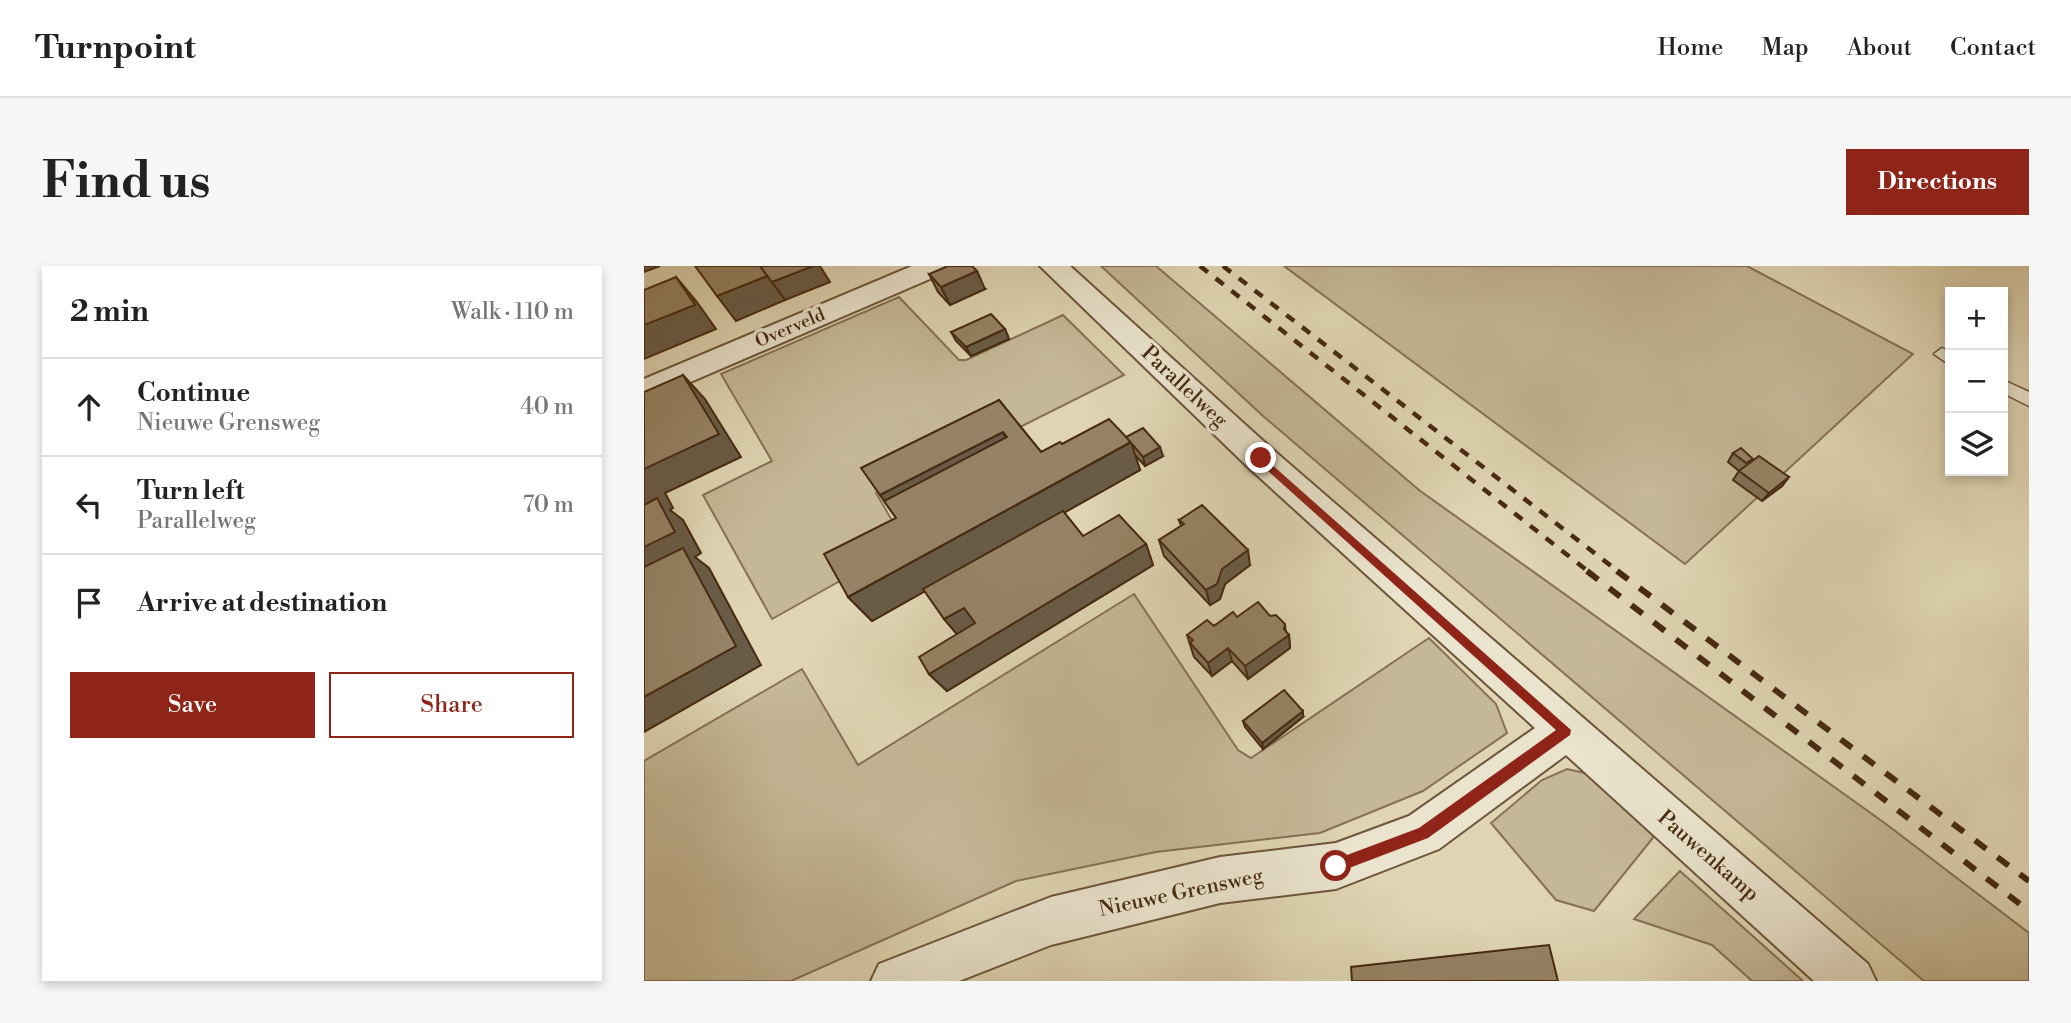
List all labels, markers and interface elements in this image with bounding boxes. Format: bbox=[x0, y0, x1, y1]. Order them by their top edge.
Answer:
text: Turnpoint bbox=[35, 28, 196, 69]
text: Home bbox=[1658, 33, 1723, 63]
text: Map bbox=[1761, 33, 1809, 63]
text: About bbox=[1847, 33, 1912, 63]
text: Contact bbox=[1950, 33, 2036, 63]
button: Directions bbox=[1846, 149, 2029, 215]
text: Find us bbox=[42, 152, 211, 213]
map controls bbox=[1945, 287, 2008, 476]
button: + bbox=[1945, 287, 2008, 350]
text: 2 min bbox=[70, 293, 149, 331]
text: Walk · 110 m bbox=[451, 298, 574, 326]
street label: Overveld bbox=[752, 303, 829, 353]
street label: Parallelweg bbox=[1135, 340, 1233, 434]
button: − bbox=[1945, 350, 2008, 413]
text: Continue bbox=[137, 377, 250, 409]
icon: ahead bbox=[70, 388, 108, 426]
text: 40 m bbox=[520, 393, 574, 421]
text: Nieuwe Grensweg bbox=[137, 409, 320, 437]
button: layers bbox=[1945, 413, 2008, 476]
route end bbox=[1245, 442, 1276, 473]
text: Turn left bbox=[137, 475, 245, 507]
icon: left bbox=[70, 486, 108, 524]
text: 70 m bbox=[523, 491, 574, 519]
text: Parallelweg bbox=[137, 507, 256, 535]
icon: arrive bbox=[70, 584, 108, 622]
text: Arrive at destination bbox=[137, 587, 387, 619]
button: Save bbox=[70, 672, 315, 738]
button: Share bbox=[329, 672, 574, 738]
street label: Pauwenkamp bbox=[1652, 805, 1764, 907]
route start bbox=[1320, 850, 1351, 881]
street label: Nieuwe Grensweg bbox=[1096, 863, 1266, 923]

